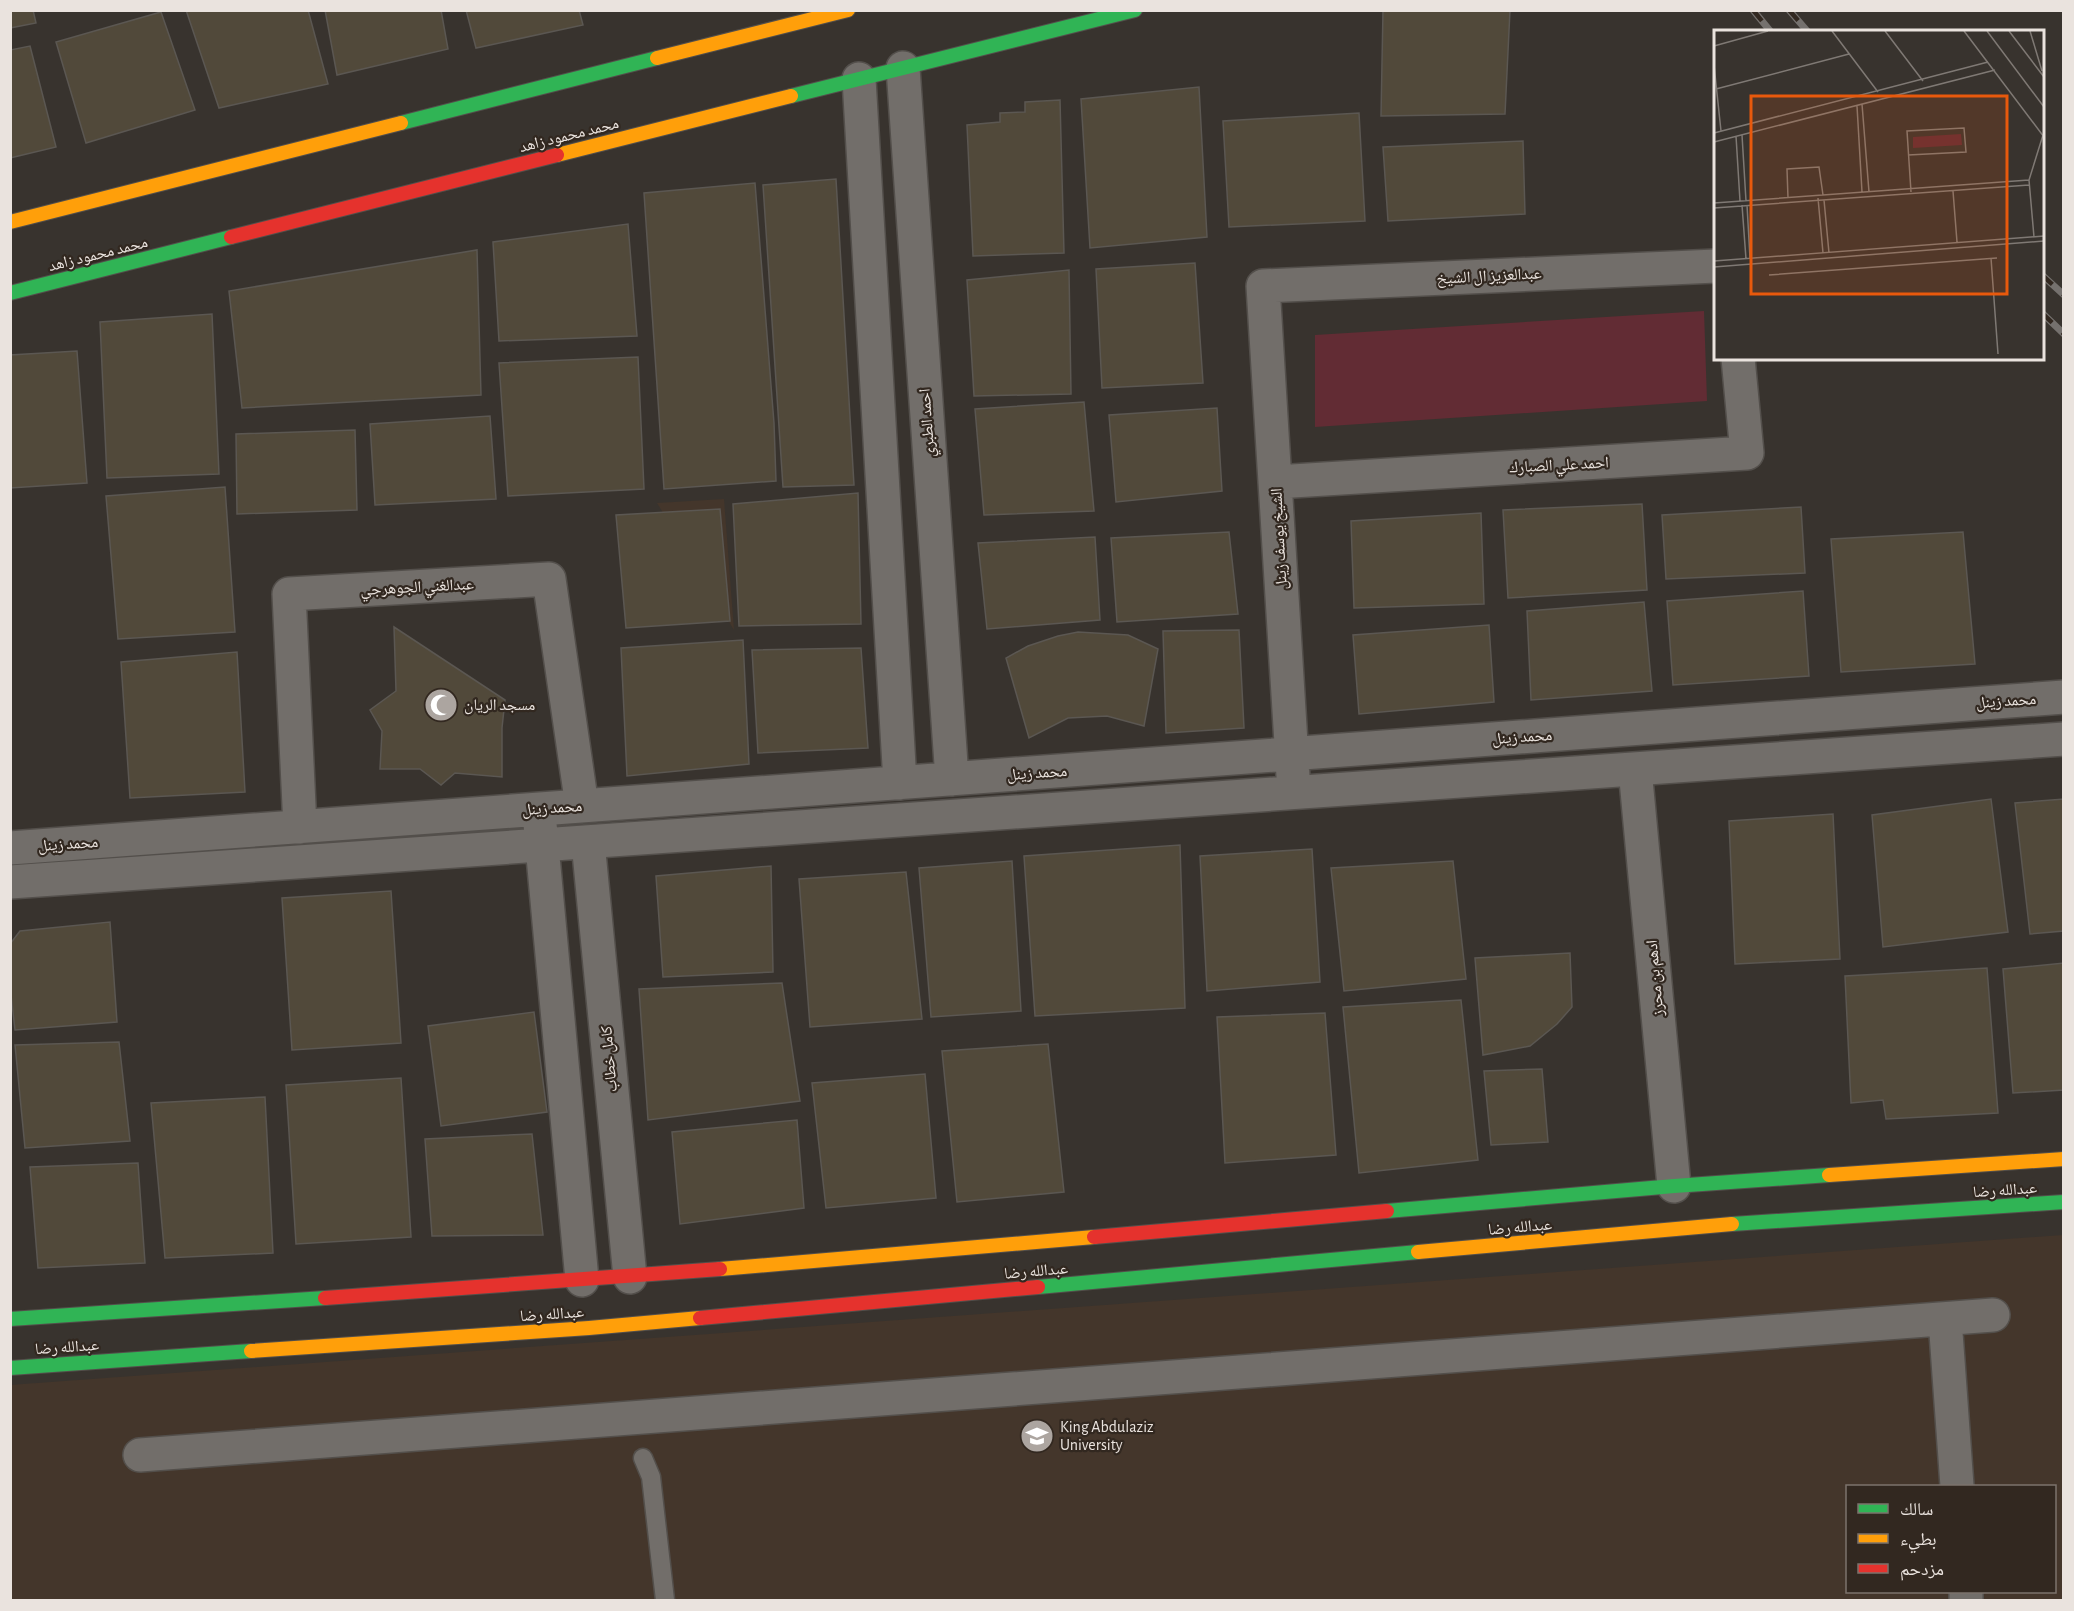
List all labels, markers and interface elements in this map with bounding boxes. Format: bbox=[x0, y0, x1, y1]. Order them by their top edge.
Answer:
inset map bbox=[1714, 30, 2044, 360]
street label: محمد محمود زاهد bbox=[518, 115, 621, 156]
street label: محمد محمود زاهد bbox=[47, 234, 150, 275]
street label: عبدالعزيز ال الشيخ bbox=[1436, 265, 1542, 289]
street label: احمد الطبري bbox=[917, 388, 941, 458]
street label: احمد علي الصبارك bbox=[1509, 454, 1610, 480]
street label: الشيخ يوسف زينل bbox=[1268, 488, 1292, 590]
street label: عبدالغني الجوهرجي bbox=[360, 576, 474, 602]
mosque icon: مسجد الريان bbox=[423, 687, 459, 723]
street label: محمد زينل bbox=[1975, 691, 2037, 713]
place label: مسجد الريان bbox=[464, 697, 535, 715]
street label: محمد زينل bbox=[1491, 727, 1553, 749]
street label: محمد زينل bbox=[1006, 763, 1068, 785]
street label: محمد زينل bbox=[521, 798, 583, 820]
street label: محمد زينل bbox=[37, 834, 99, 856]
street label: ادهم بن محرز bbox=[1644, 939, 1668, 1018]
street label: كامل خطاب bbox=[598, 1025, 622, 1093]
street label: عبدالله رضا bbox=[1972, 1180, 2038, 1201]
street label: عبدالله رضا bbox=[1487, 1216, 1553, 1239]
street label: عبدالله رضا bbox=[1003, 1260, 1069, 1283]
street label: عبدالله رضا bbox=[519, 1304, 585, 1325]
street label: عبدالله رضا bbox=[34, 1337, 100, 1358]
school or university icon: King Abdulaziz University bbox=[1019, 1418, 1055, 1454]
place label: King Abdulaziz University bbox=[1060, 1419, 1154, 1454]
legend bbox=[1846, 1485, 2056, 1593]
text: سالك bbox=[1900, 1501, 1933, 1519]
text: بطيء bbox=[1900, 1531, 1937, 1554]
text: مزدحم bbox=[1900, 1561, 1944, 1581]

